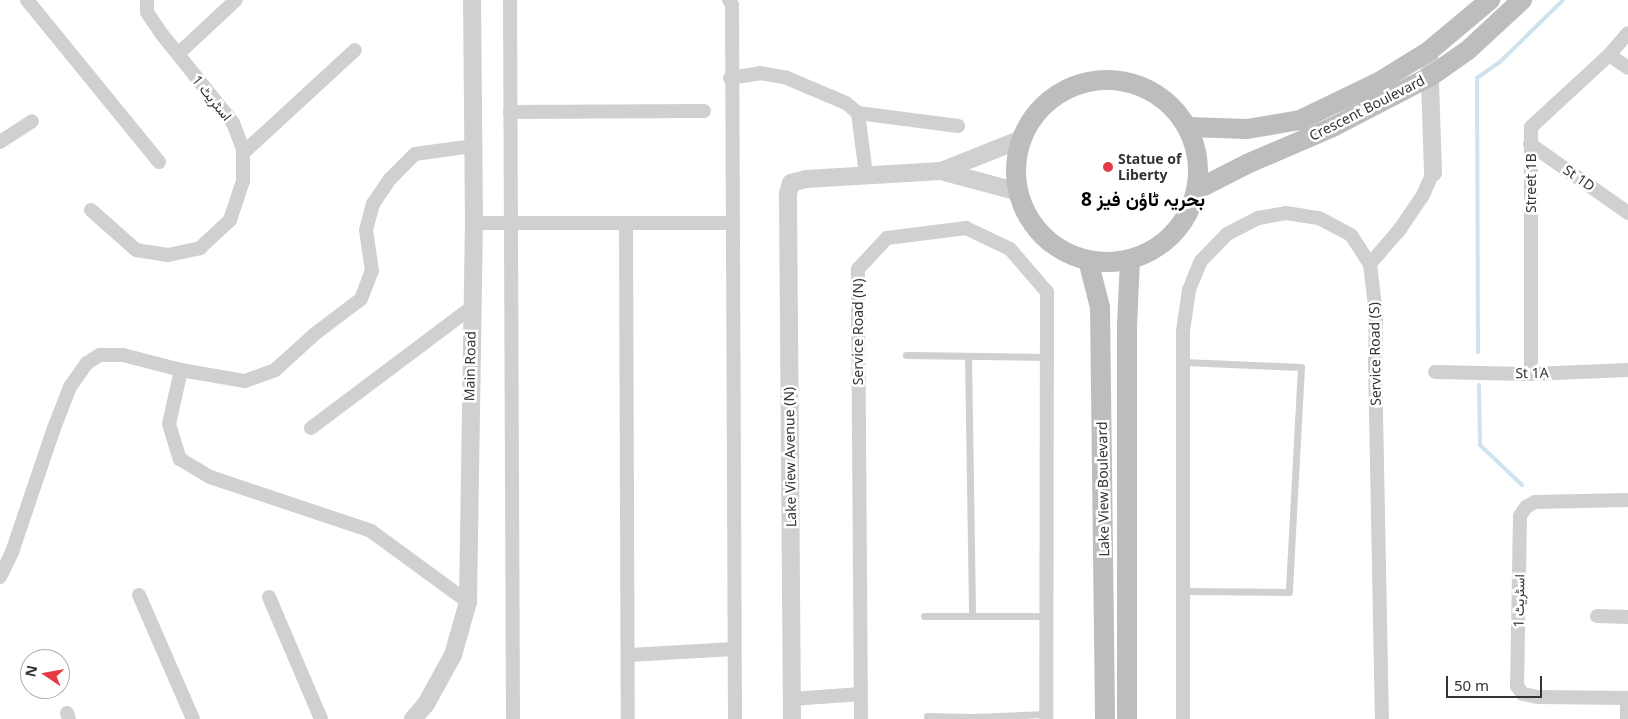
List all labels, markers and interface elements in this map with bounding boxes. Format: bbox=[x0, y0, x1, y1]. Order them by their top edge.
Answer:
street label: اسٹریٹ 1 bbox=[189, 72, 235, 124]
street label: Crescent Boulevard bbox=[1306, 72, 1428, 144]
place label: Statue of Liberty bbox=[1118, 151, 1182, 184]
street label: Street 1B bbox=[1523, 153, 1539, 213]
marker: Statue of Liberty bbox=[1102, 161, 1114, 173]
street label: St 1D bbox=[1560, 161, 1598, 195]
district label: بحریہ ٹاؤن فیز 8 bbox=[1081, 189, 1205, 211]
street label: Service Road (N) bbox=[850, 279, 866, 385]
street label: Service Road (S) bbox=[1366, 302, 1384, 406]
street label: Main Road bbox=[461, 331, 479, 401]
street label: St 1A bbox=[1515, 364, 1549, 382]
street label: Lake View Avenue (N) bbox=[780, 387, 800, 527]
street label: Lake View Boulevard bbox=[1093, 421, 1113, 557]
street label: اسٹریٹ 1 bbox=[1510, 574, 1528, 628]
north arrow bbox=[20, 649, 70, 699]
text: N bbox=[20, 663, 41, 679]
scale bar bbox=[1448, 666, 1544, 698]
text: 50 m bbox=[1454, 675, 1489, 695]

